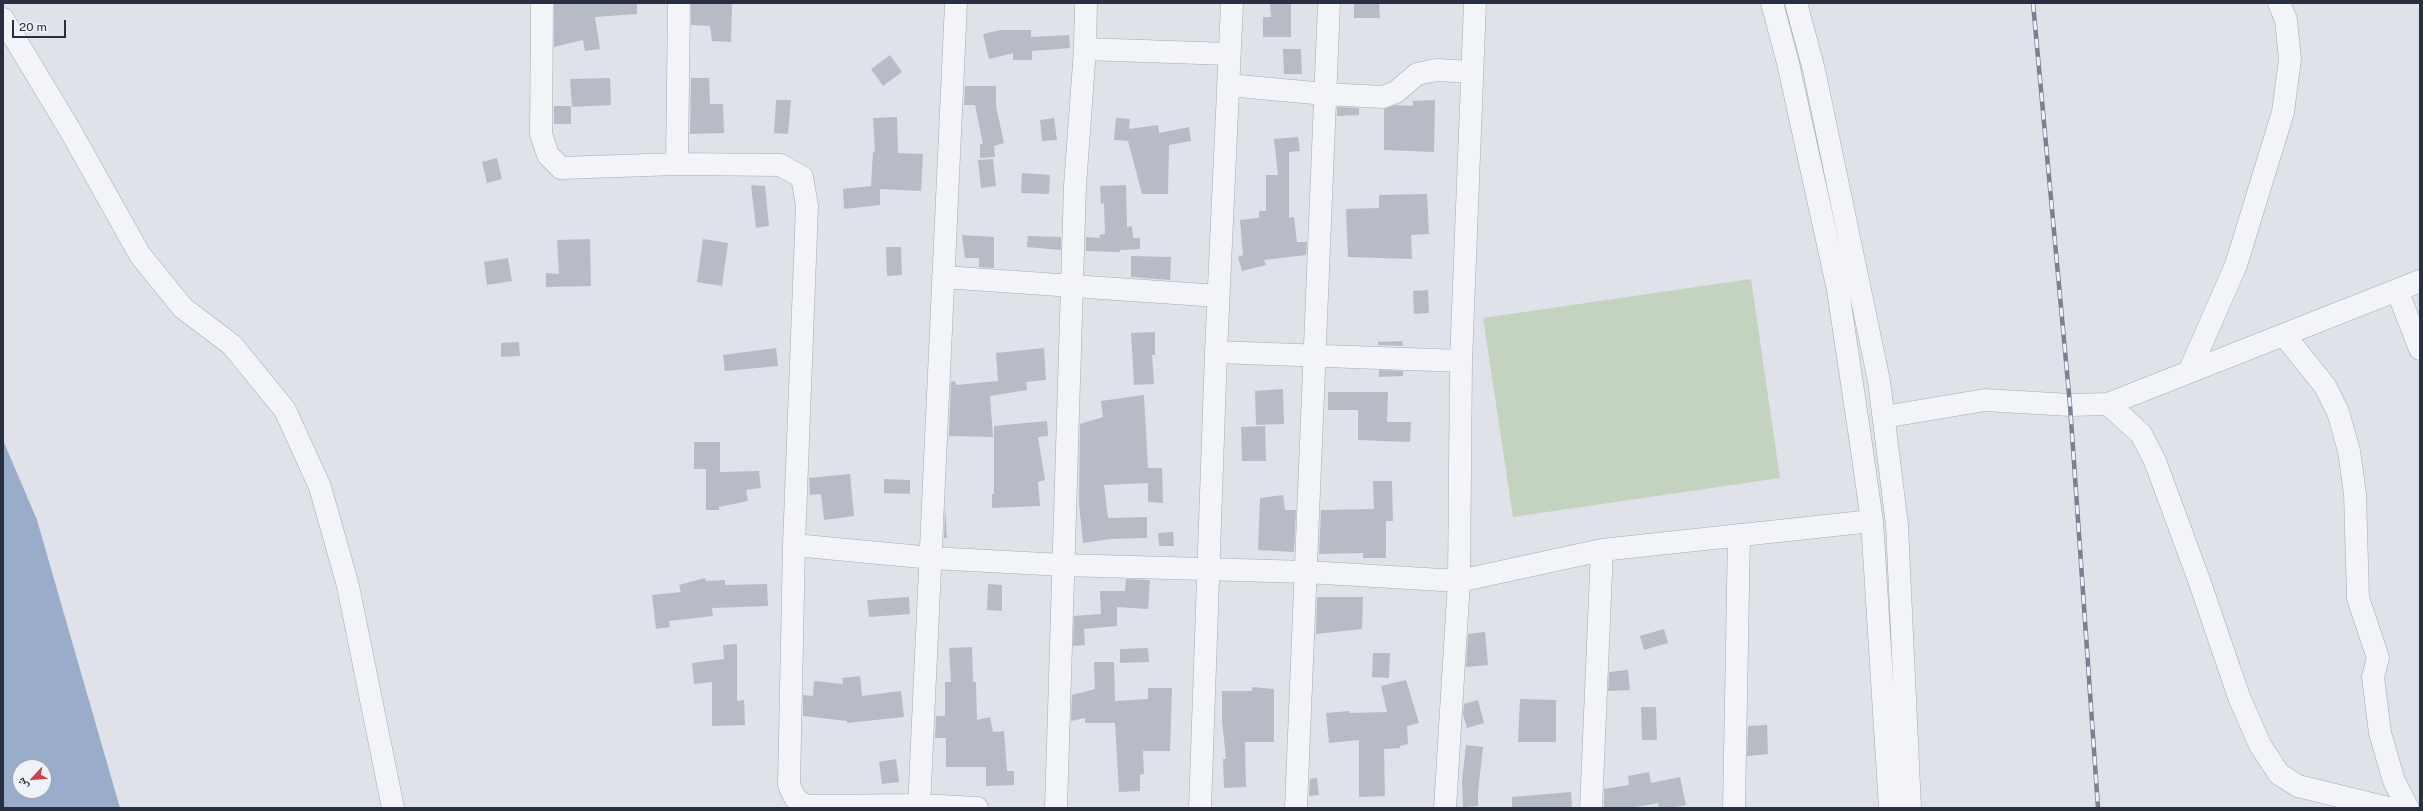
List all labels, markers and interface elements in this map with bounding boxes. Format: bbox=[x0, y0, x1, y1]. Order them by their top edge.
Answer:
scale bar bbox=[14, 12, 68, 38]
text: 20 m bbox=[19, 20, 47, 34]
north arrow bbox=[12, 759, 52, 799]
text: ش bbox=[14, 776, 30, 792]

